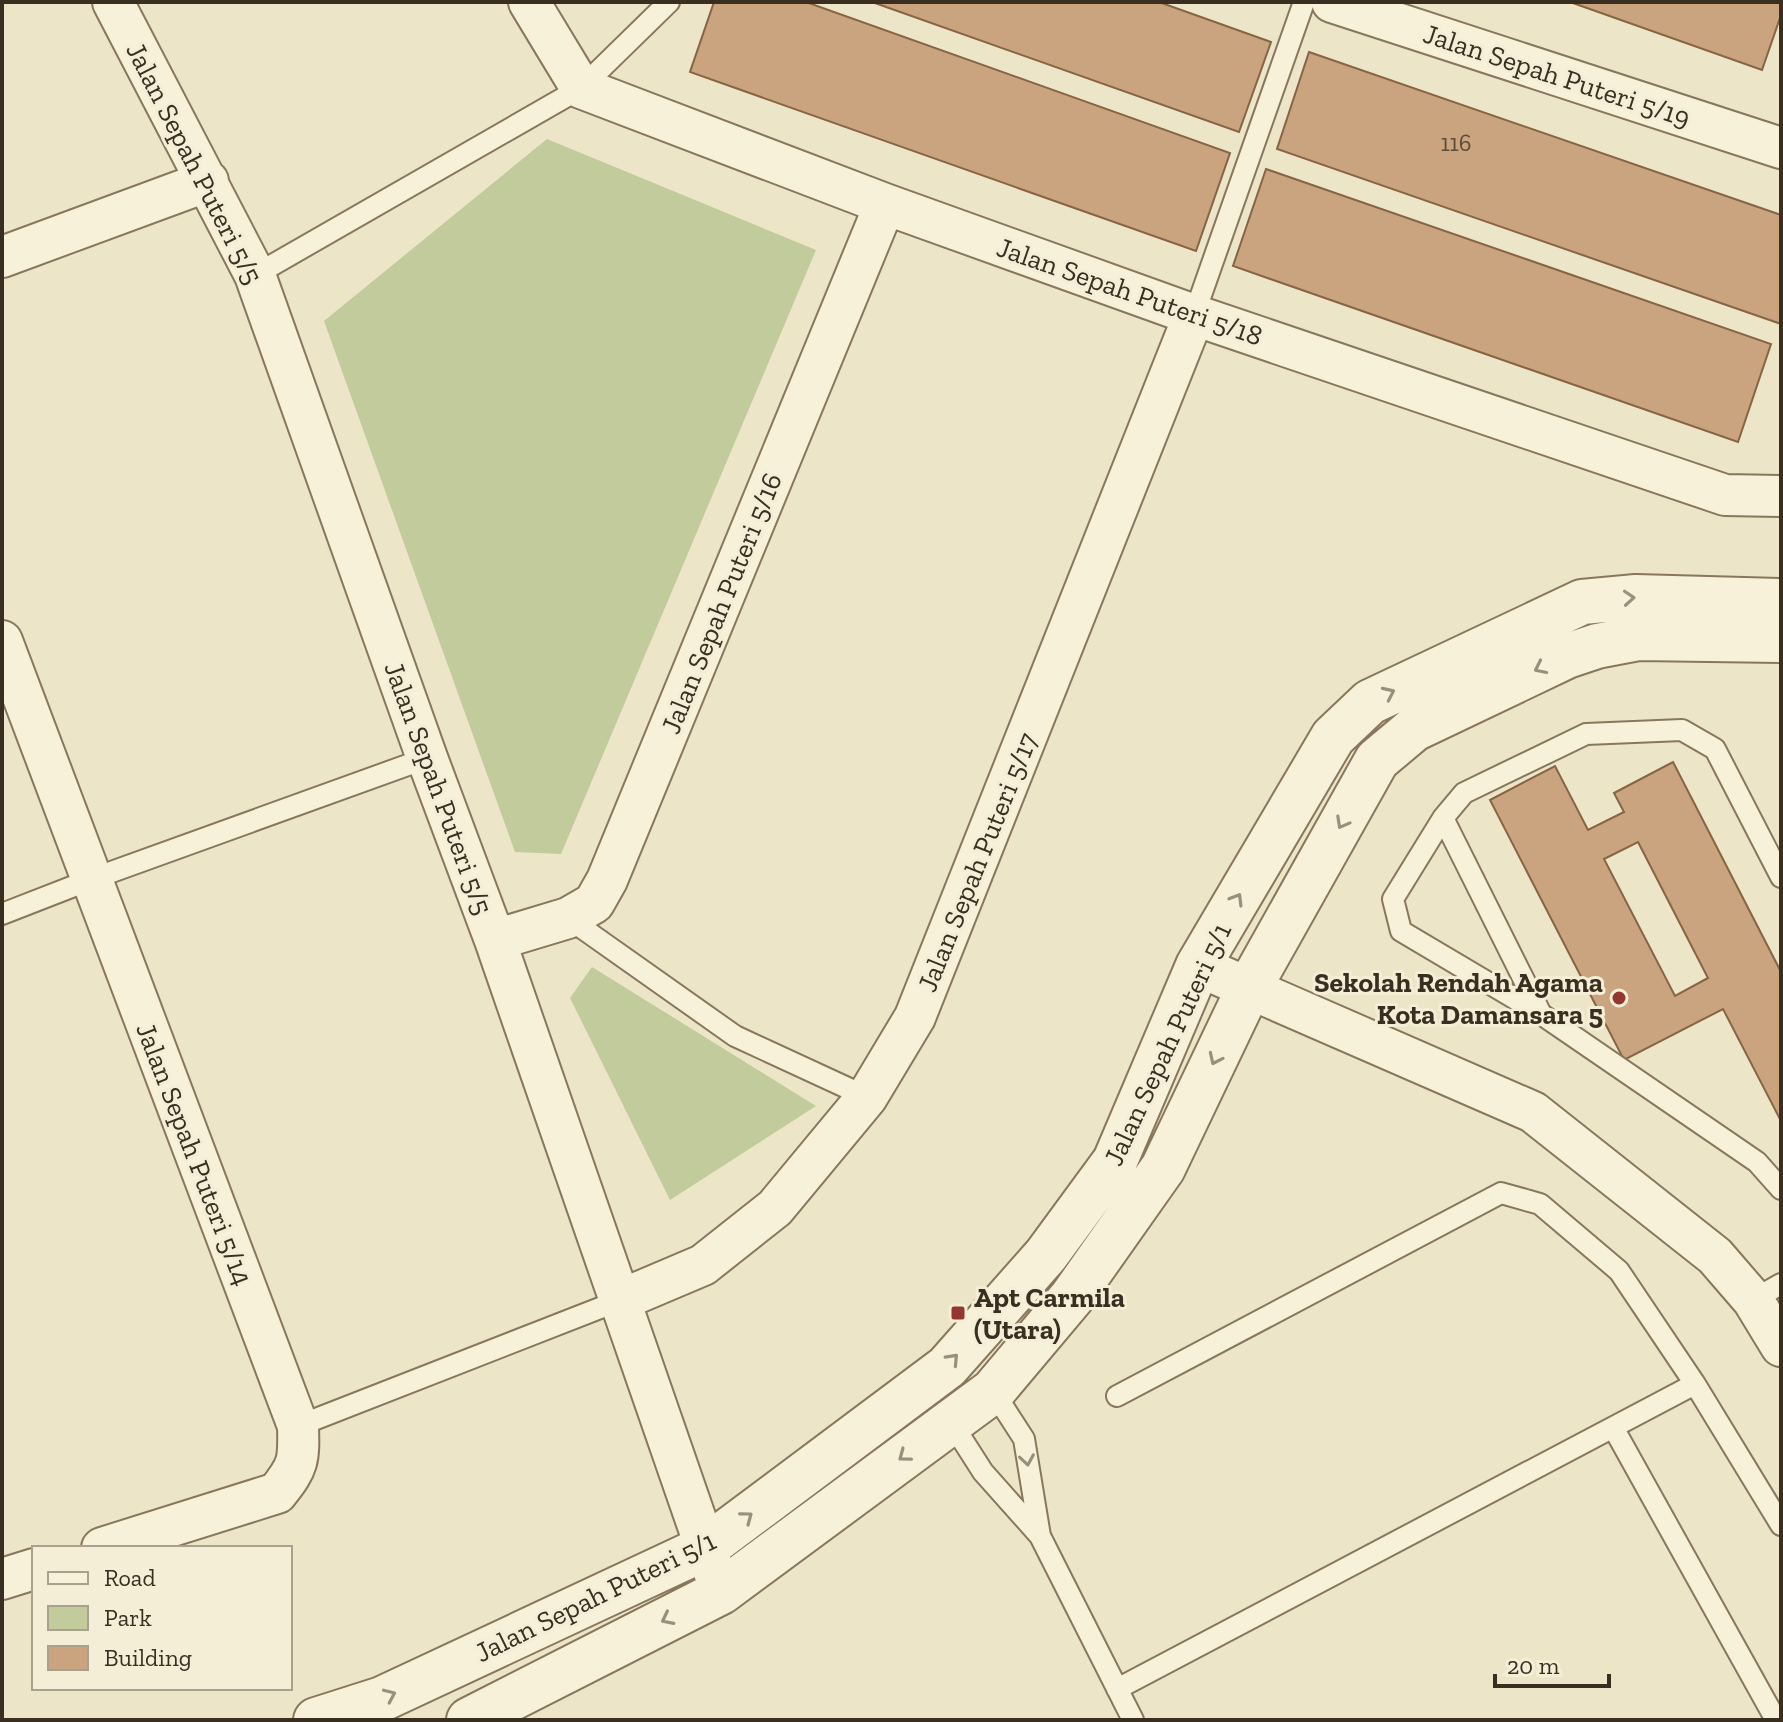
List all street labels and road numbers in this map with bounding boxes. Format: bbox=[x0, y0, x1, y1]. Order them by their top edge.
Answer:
street label: Jalan Sepah Puteri 5/19 bbox=[1419, 17, 1694, 134]
street label: Jalan Sepah Puteri 5/5 bbox=[119, 37, 270, 289]
street label: Jalan Sepah Puteri 5/18 bbox=[993, 231, 1267, 352]
street label: Jalan Sepah Puteri 5/16 bbox=[654, 468, 789, 738]
street label: Jalan Sepah Puteri 5/5 bbox=[377, 657, 500, 919]
street label: Jalan Sepah Puteri 5/17 bbox=[910, 728, 1045, 996]
street label: Jalan Sepah Puteri 5/1 bbox=[1097, 918, 1238, 1171]
street label: Jalan Sepah Puteri 5/14 bbox=[129, 1018, 260, 1290]
street label: Jalan Sepah Puteri 5/1 bbox=[470, 1524, 721, 1669]

